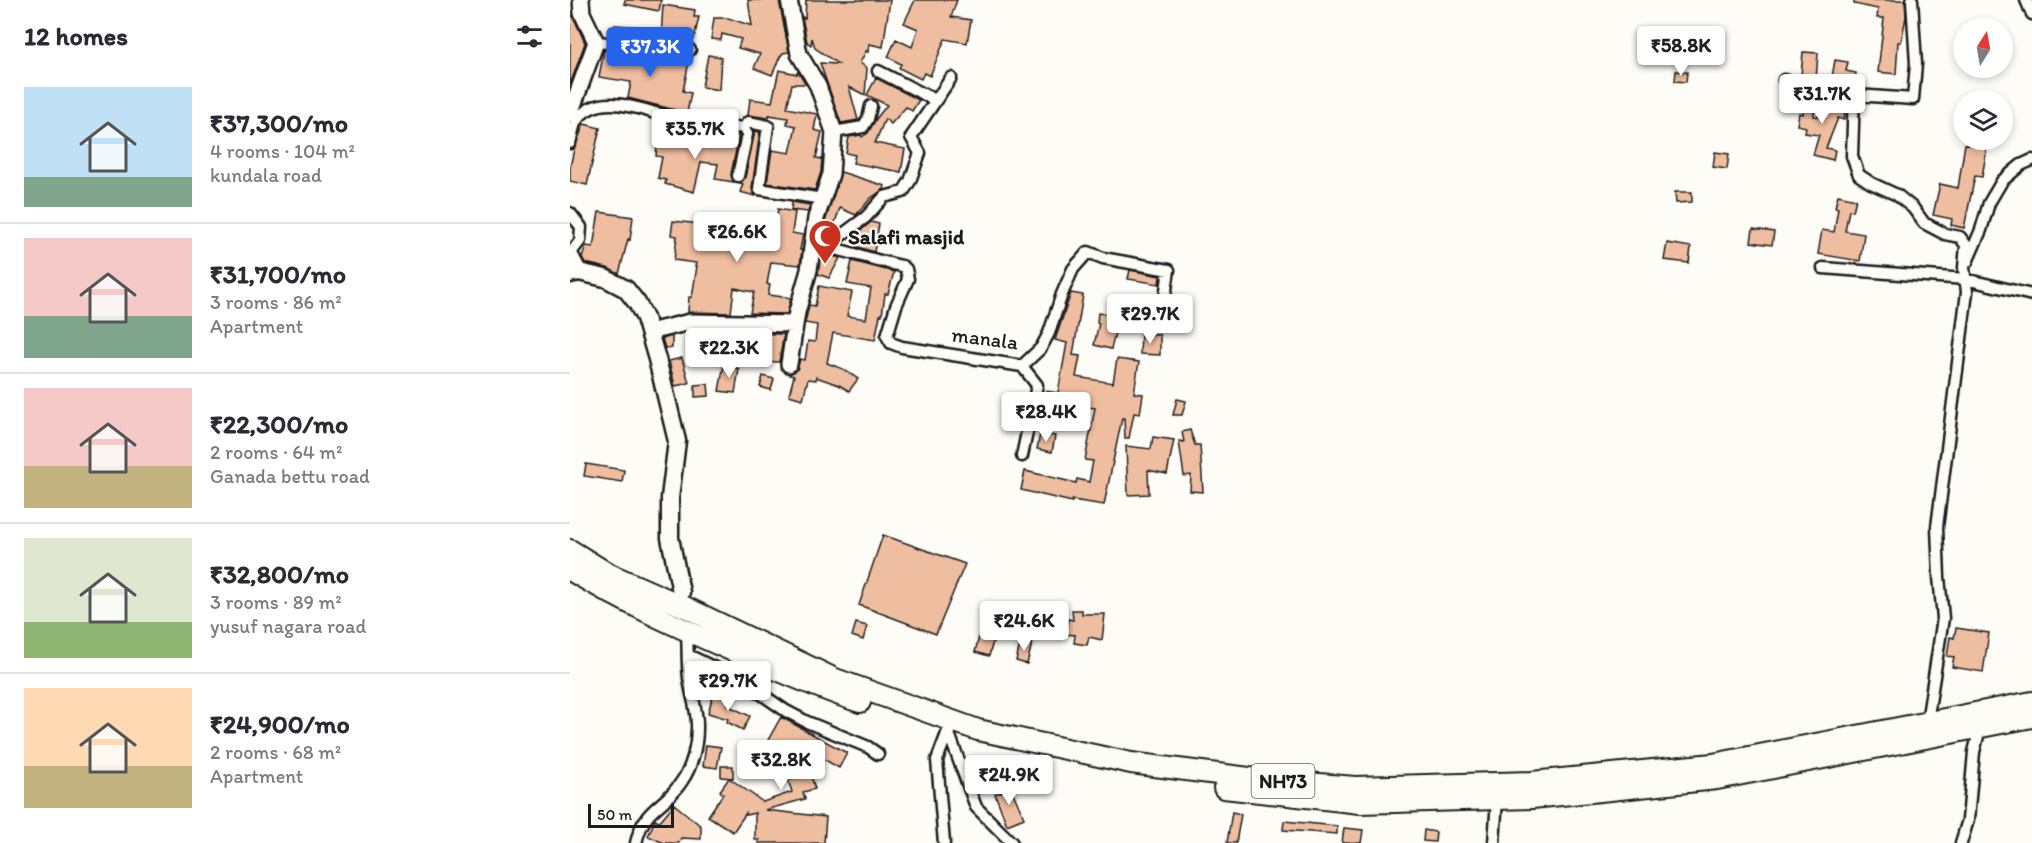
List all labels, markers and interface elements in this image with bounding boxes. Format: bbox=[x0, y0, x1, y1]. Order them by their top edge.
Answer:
north arrow bbox=[1953, 18, 2013, 78]
map controls bbox=[1953, 18, 2013, 150]
text: 12 homes bbox=[24, 20, 128, 52]
icon: filters bbox=[513, 20, 546, 53]
pin: ₹58.8K bbox=[1632, 26, 1730, 77]
pin: ₹37.3K bbox=[601, 27, 699, 78]
text: ₹58.8K bbox=[1651, 33, 1711, 57]
text: ₹37.3K bbox=[620, 34, 680, 58]
pin: ₹31.7K bbox=[1773, 74, 1871, 125]
text: ₹31.7K bbox=[1793, 81, 1851, 105]
button: layers bbox=[1953, 90, 2013, 150]
text: ₹37,300/mo bbox=[210, 107, 348, 139]
pin: ₹35.7K bbox=[646, 109, 744, 160]
icon: home bbox=[72, 111, 144, 183]
text: ₹35.7K bbox=[666, 116, 724, 140]
text: 4 rooms · 104 m² bbox=[210, 139, 355, 163]
text: kundala road bbox=[210, 163, 322, 187]
pin: ₹26.6K bbox=[688, 212, 786, 263]
mosque icon: Salafi masjid bbox=[807, 218, 843, 265]
text: ₹26.6K bbox=[707, 219, 767, 243]
place label: Salafi masjid bbox=[848, 224, 965, 250]
text: ₹31,700/mo bbox=[210, 258, 346, 290]
icon: home bbox=[72, 262, 144, 334]
text: 3 rooms · 86 m² bbox=[210, 290, 342, 314]
pin: ₹29.7K bbox=[1101, 294, 1199, 345]
text: ₹29.7K bbox=[1121, 301, 1179, 325]
text: Apartment bbox=[210, 314, 303, 338]
street label: manala bbox=[950, 322, 1020, 354]
pin: ₹22.3K bbox=[680, 328, 778, 379]
text: ₹22.3K bbox=[699, 335, 759, 359]
pin: ₹28.4K bbox=[997, 392, 1095, 443]
text: ₹28.4K bbox=[1016, 399, 1076, 423]
text: ₹22,300/mo bbox=[210, 408, 348, 440]
icon: home bbox=[72, 412, 144, 484]
text: 2 rooms · 64 m² bbox=[210, 440, 342, 464]
text: Ganada bettu road bbox=[210, 464, 370, 488]
text: ₹32,800/mo bbox=[210, 558, 349, 590]
icon: home bbox=[72, 562, 144, 634]
text: 3 rooms · 89 m² bbox=[210, 590, 342, 614]
pin: ₹24.6K bbox=[975, 601, 1073, 652]
text: ₹24.6K bbox=[994, 608, 1054, 632]
text: yusuf nagara road bbox=[210, 614, 366, 638]
pin: ₹29.7K bbox=[679, 661, 777, 712]
text: ₹29.7K bbox=[699, 668, 757, 692]
text: ₹24,900/mo bbox=[210, 708, 350, 740]
icon: home bbox=[72, 712, 144, 784]
text: 2 rooms · 68 m² bbox=[210, 740, 341, 764]
pin: ₹32.8K bbox=[732, 740, 830, 791]
text: ₹32.8K bbox=[751, 747, 811, 771]
pin: ₹24.9K bbox=[960, 755, 1058, 806]
text: ₹24.9K bbox=[979, 762, 1039, 786]
text: Apartment bbox=[210, 764, 303, 788]
road number: NH73 bbox=[1252, 764, 1314, 798]
scale bar bbox=[588, 801, 674, 828]
text: 50 m bbox=[597, 805, 632, 824]

